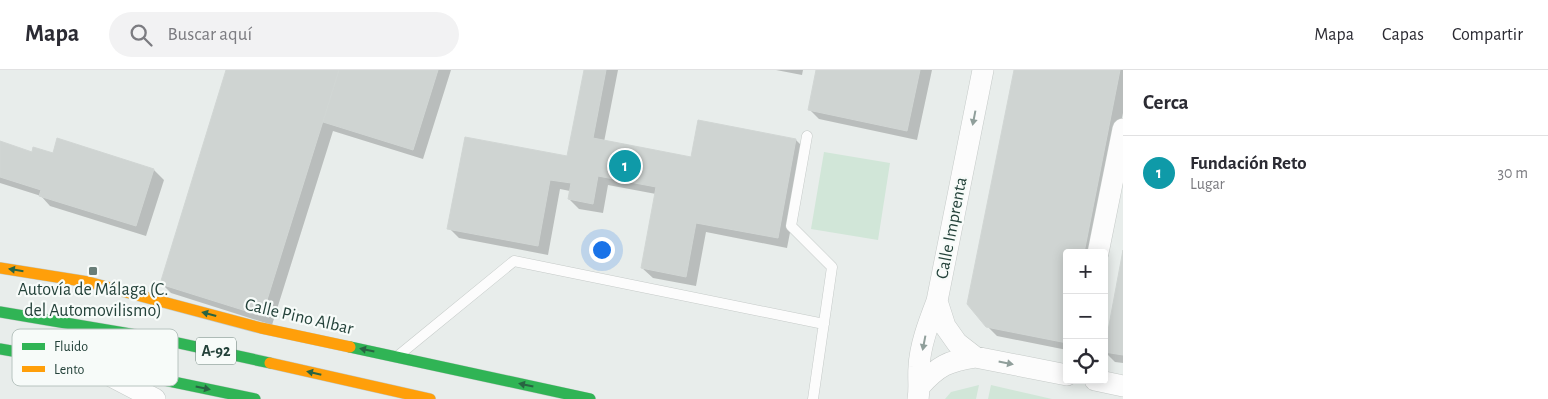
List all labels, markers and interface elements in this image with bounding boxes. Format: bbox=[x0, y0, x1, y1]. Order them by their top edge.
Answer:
search box bbox=[109, 12, 459, 57]
icon: search bbox=[127, 21, 155, 49]
text: Mapa bbox=[25, 22, 79, 46]
text: Buscar aquí bbox=[167, 25, 252, 44]
text: Mapa bbox=[1314, 26, 1354, 44]
text: Capas bbox=[1382, 26, 1424, 44]
text: Compartir bbox=[1452, 26, 1523, 44]
text: Cerca bbox=[1143, 92, 1189, 113]
one-way arrow bbox=[969, 110, 977, 126]
pin: 1 bbox=[609, 147, 641, 185]
text: Fundación Reto bbox=[1190, 154, 1307, 173]
text: 1 bbox=[1156, 165, 1162, 181]
text: 30 m bbox=[1498, 165, 1528, 181]
street label: Calle Imprenta bbox=[933, 176, 971, 280]
text: Lugar bbox=[1190, 176, 1225, 192]
your location bbox=[589, 237, 615, 263]
map controls bbox=[1063, 249, 1108, 384]
button: + bbox=[1063, 249, 1108, 294]
marker: Autovía de Málaga (C. del Automovilismo) bbox=[87, 265, 99, 277]
one-way arrow bbox=[8, 266, 24, 274]
place label: Autovía de Málaga (C. del Automovilismo) bbox=[18, 281, 168, 320]
button: − bbox=[1063, 294, 1108, 339]
street label: Calle Pino Albar bbox=[243, 296, 355, 338]
one-way arrow bbox=[201, 310, 216, 318]
legend bbox=[12, 329, 178, 386]
one-way arrow bbox=[919, 335, 927, 351]
road number: A-92 bbox=[196, 338, 236, 364]
button: locate bbox=[1063, 339, 1108, 384]
text: Fluido bbox=[54, 340, 88, 354]
one-way arrow bbox=[358, 346, 374, 354]
one-way arrow bbox=[999, 359, 1014, 367]
text: Lento bbox=[54, 363, 85, 377]
one-way arrow bbox=[306, 369, 321, 377]
one-way arrow bbox=[518, 381, 533, 389]
one-way arrow bbox=[195, 384, 211, 392]

